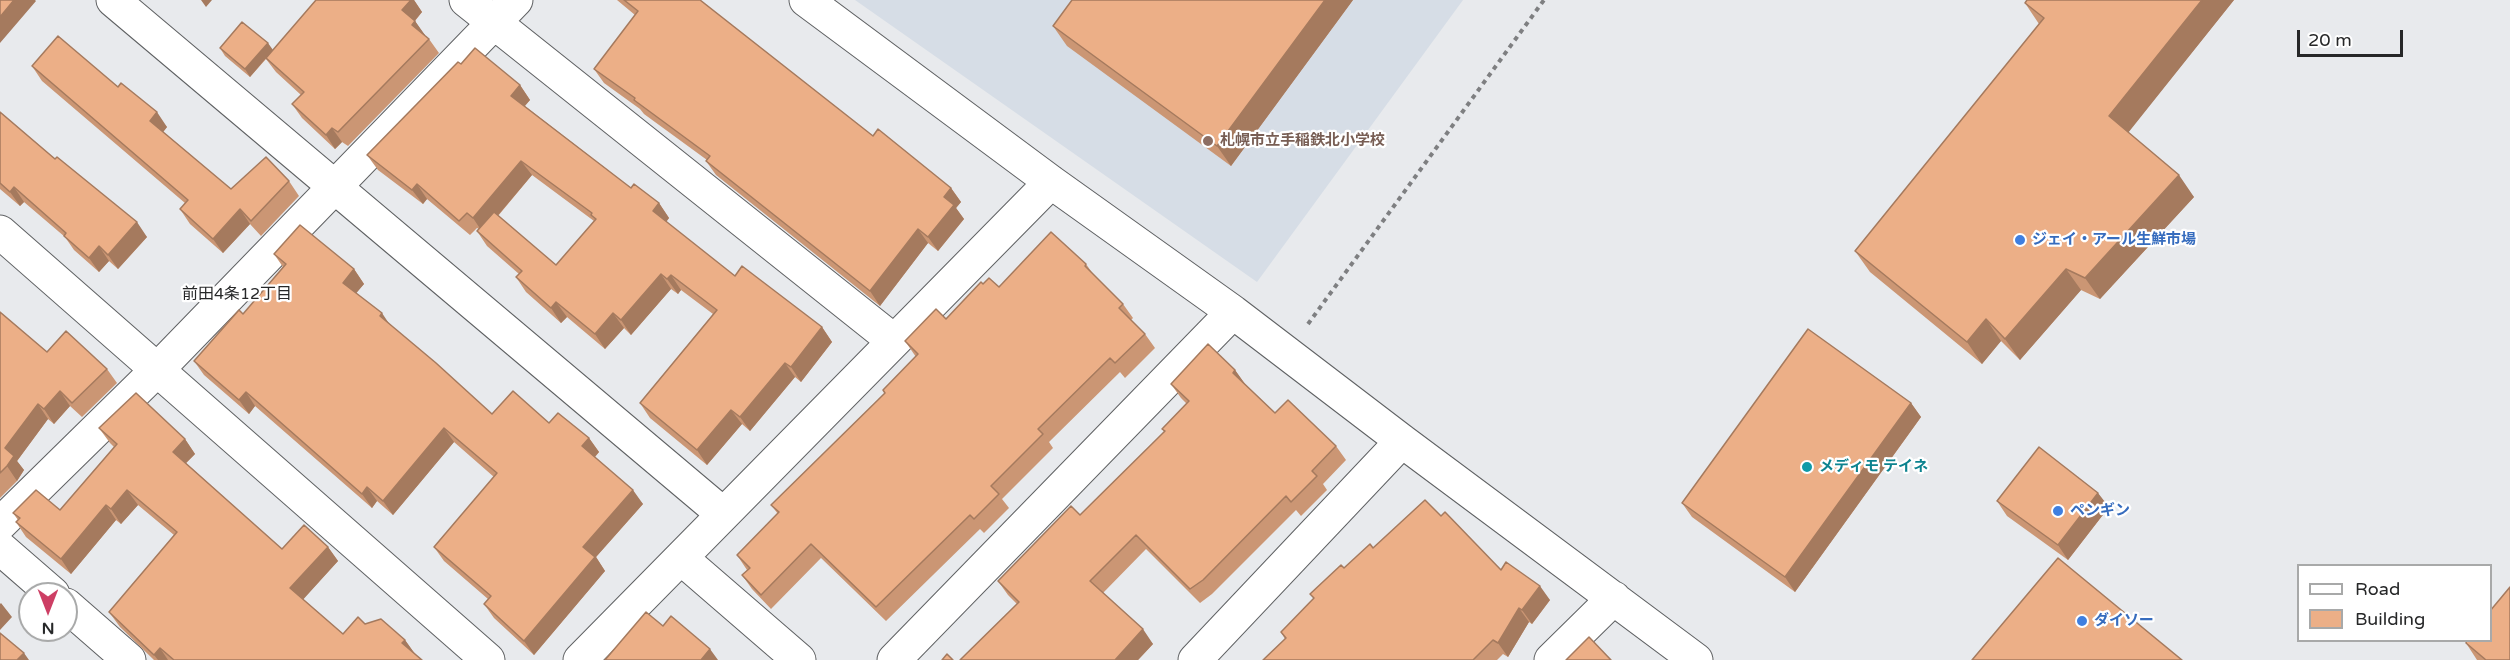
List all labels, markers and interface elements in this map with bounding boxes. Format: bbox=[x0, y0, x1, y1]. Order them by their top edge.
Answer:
scale bar bbox=[2300, 18, 2406, 56]
text: 20 m bbox=[2308, 29, 2352, 51]
place label: 札幌市立手稲鉄北小学校 bbox=[1220, 132, 1385, 150]
marker: 札幌市立手稲鉄北小学校 bbox=[1201, 134, 1215, 148]
place label: ジェイ・アール生鮮市場 bbox=[2032, 231, 2196, 249]
marker: ジェイ・アール生鮮市場 bbox=[2013, 233, 2027, 247]
district label: 前田4条12丁目 bbox=[182, 285, 292, 305]
place label: メディモ テイネ bbox=[1819, 458, 1928, 476]
marker: メディモ テイネ bbox=[1800, 460, 1814, 474]
place label: ペンギン bbox=[2070, 502, 2130, 520]
marker: ペンギン bbox=[2051, 504, 2065, 518]
legend bbox=[2297, 564, 2492, 642]
text: Road bbox=[2355, 578, 2400, 600]
north arrow bbox=[18, 582, 78, 642]
text: Building bbox=[2355, 608, 2425, 630]
place label: ダイソー bbox=[2094, 612, 2154, 630]
marker: ダイソー bbox=[2075, 614, 2089, 628]
text: N bbox=[42, 618, 54, 638]

